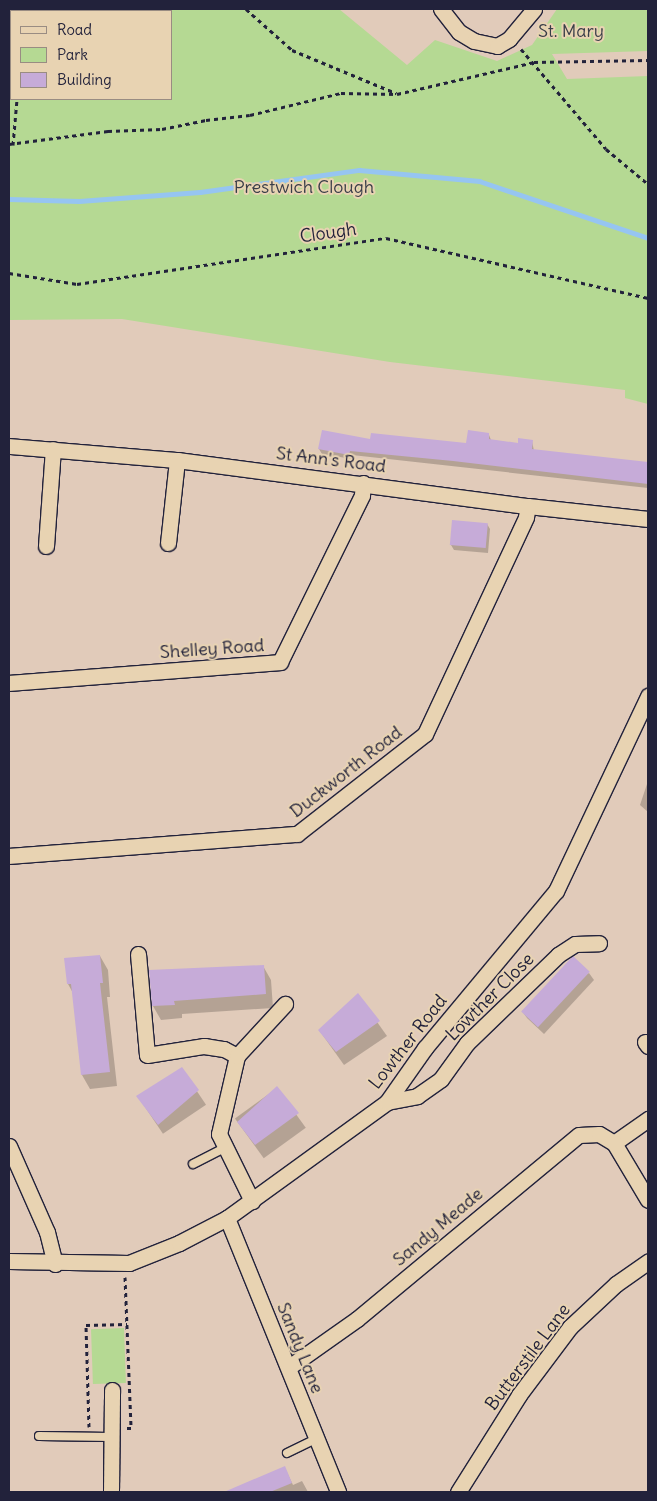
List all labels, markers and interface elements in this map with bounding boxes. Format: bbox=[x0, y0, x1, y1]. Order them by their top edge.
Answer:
legend bbox=[10, 10, 172, 100]
text: Road bbox=[57, 20, 92, 39]
park label: St. Mary bbox=[538, 20, 604, 42]
text: Park bbox=[57, 45, 88, 64]
text: Building bbox=[57, 70, 112, 89]
park label: Prestwich Clough bbox=[234, 176, 374, 198]
street label: Clough bbox=[298, 218, 358, 248]
street label: St Ann's Road bbox=[275, 443, 387, 477]
street label: Shelley Road bbox=[159, 635, 265, 663]
street label: Duckworth Road bbox=[286, 722, 406, 822]
street label: Lowther Close bbox=[442, 949, 538, 1045]
street label: Lowther Road bbox=[364, 991, 452, 1093]
street label: Sandy Meade bbox=[389, 1183, 487, 1271]
street label: Sandy Lane bbox=[272, 1300, 328, 1396]
street label: Butterstile Lane bbox=[481, 1300, 575, 1414]

